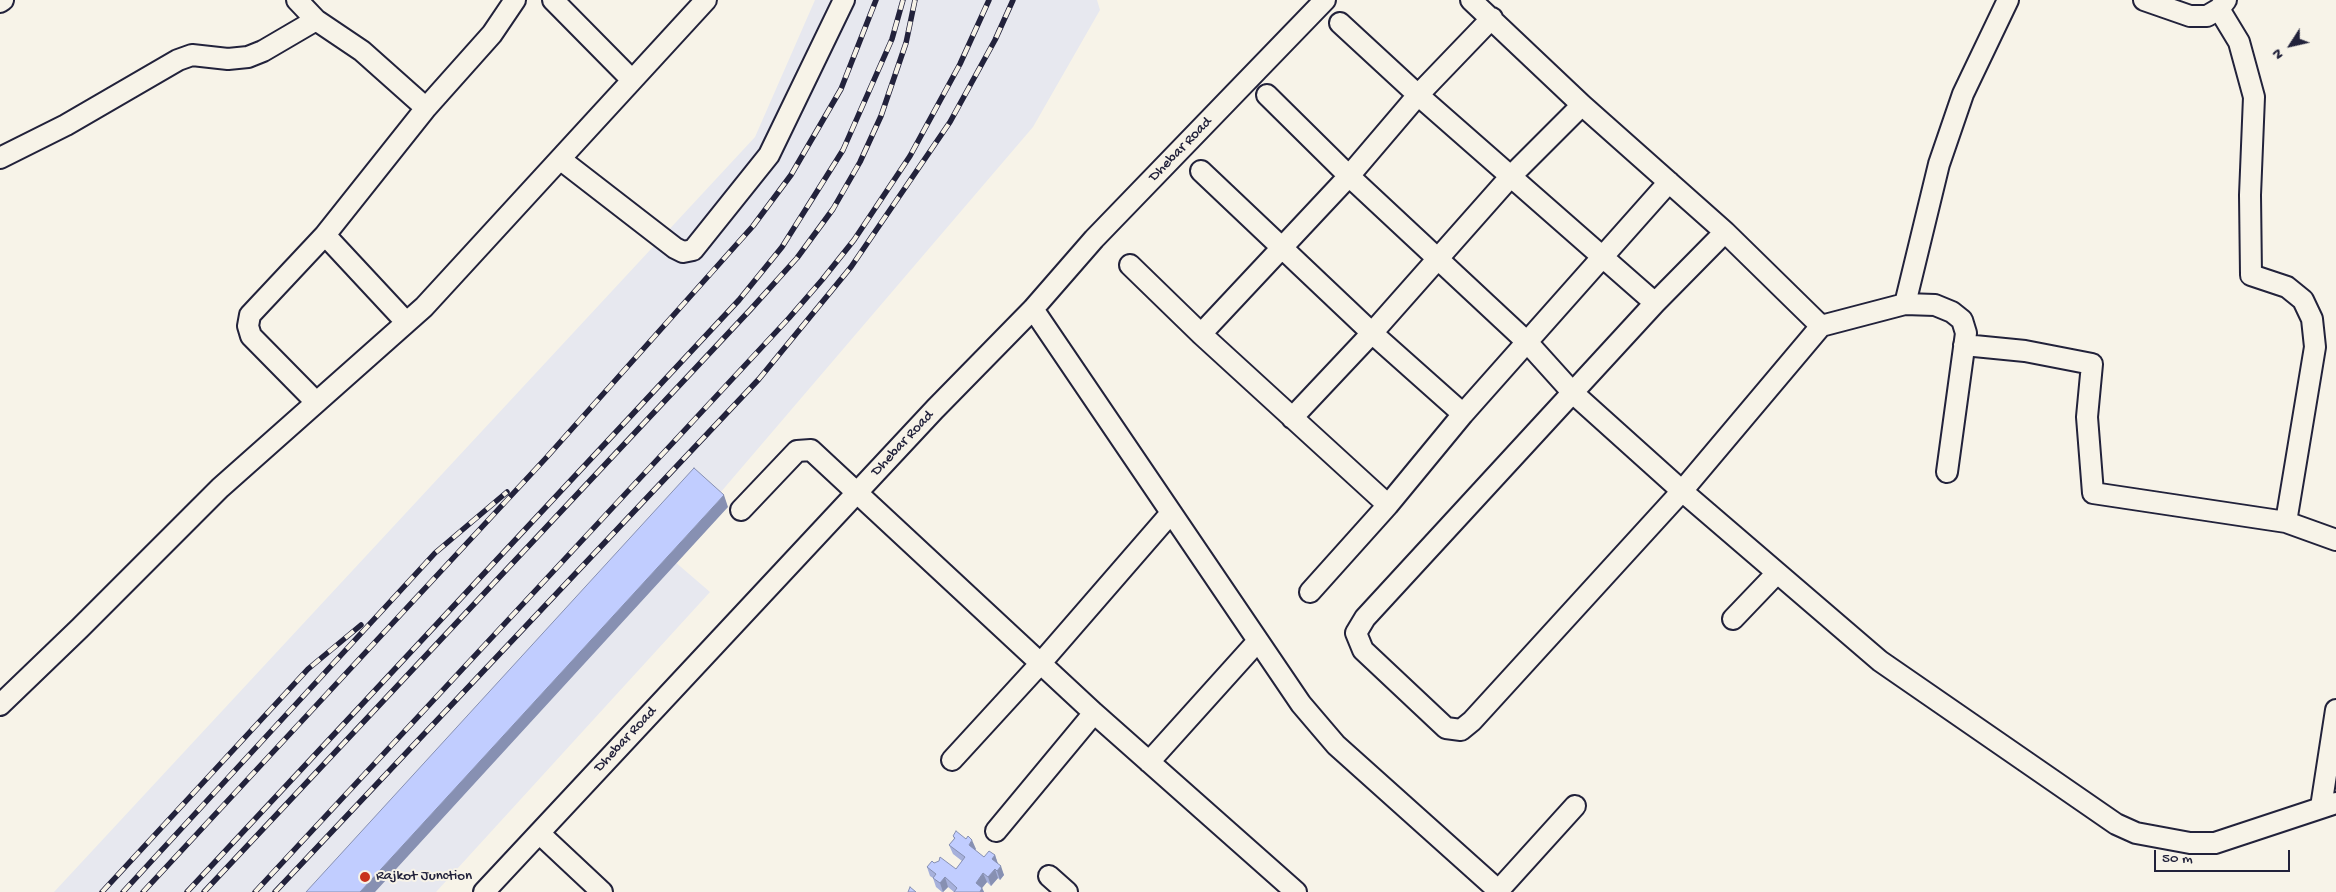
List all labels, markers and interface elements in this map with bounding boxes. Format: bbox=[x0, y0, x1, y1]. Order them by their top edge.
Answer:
north arrow bbox=[2266, 20, 2316, 70]
text: N bbox=[2269, 45, 2288, 63]
street label: Dhebar Road bbox=[1146, 114, 1216, 186]
street label: Dhebar Road bbox=[868, 407, 938, 481]
street label: Dhebar Road bbox=[591, 703, 661, 777]
scale bar bbox=[2156, 840, 2292, 872]
text: 50 m bbox=[2162, 850, 2193, 868]
place label: Rajkot Junction bbox=[376, 868, 472, 886]
marker: Rajkot Junction bbox=[358, 870, 372, 884]

